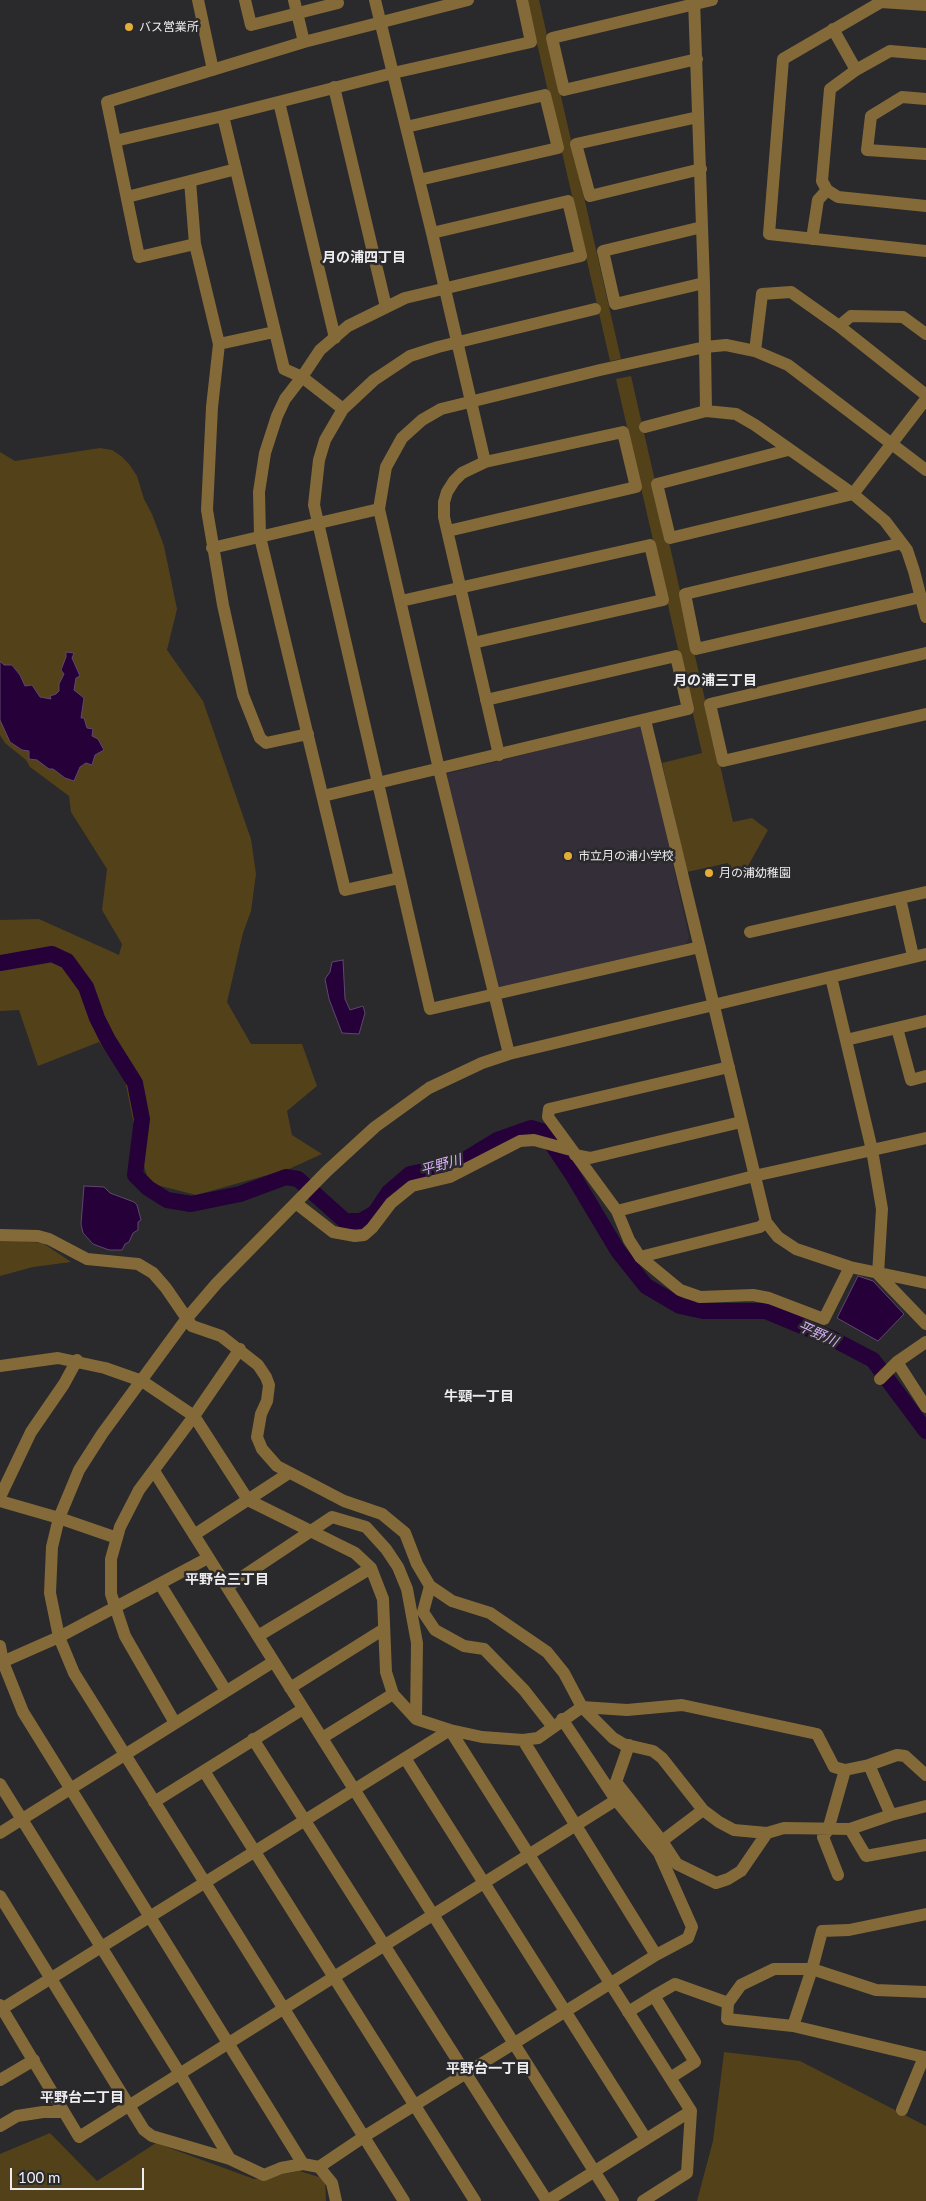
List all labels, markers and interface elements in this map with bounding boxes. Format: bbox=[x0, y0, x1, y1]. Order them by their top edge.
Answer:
place label: バス営業所 bbox=[139, 20, 199, 34]
marker: バス営業所 bbox=[123, 21, 135, 33]
district label: 月の浦四丁目 bbox=[322, 249, 406, 265]
district label: 月の浦三丁目 bbox=[673, 672, 757, 688]
place label: 市立月の浦小学校 bbox=[578, 849, 674, 863]
marker: 市立月の浦小学校 bbox=[562, 850, 574, 862]
place label: 月の浦幼稚園 bbox=[719, 866, 791, 880]
marker: 月の浦幼稚園 bbox=[703, 867, 715, 879]
water label: 平野川 bbox=[418, 1151, 464, 1179]
water label: 平野川 bbox=[795, 1318, 841, 1350]
district label: 牛頸一丁目 bbox=[444, 1388, 514, 1404]
district label: 平野台三丁目 bbox=[185, 1571, 269, 1587]
district label: 平野台一丁目 bbox=[446, 2060, 530, 2076]
district label: 平野台二丁目 bbox=[40, 2089, 124, 2105]
scale bar bbox=[12, 2158, 146, 2190]
text: 100 m bbox=[18, 2168, 60, 2186]

